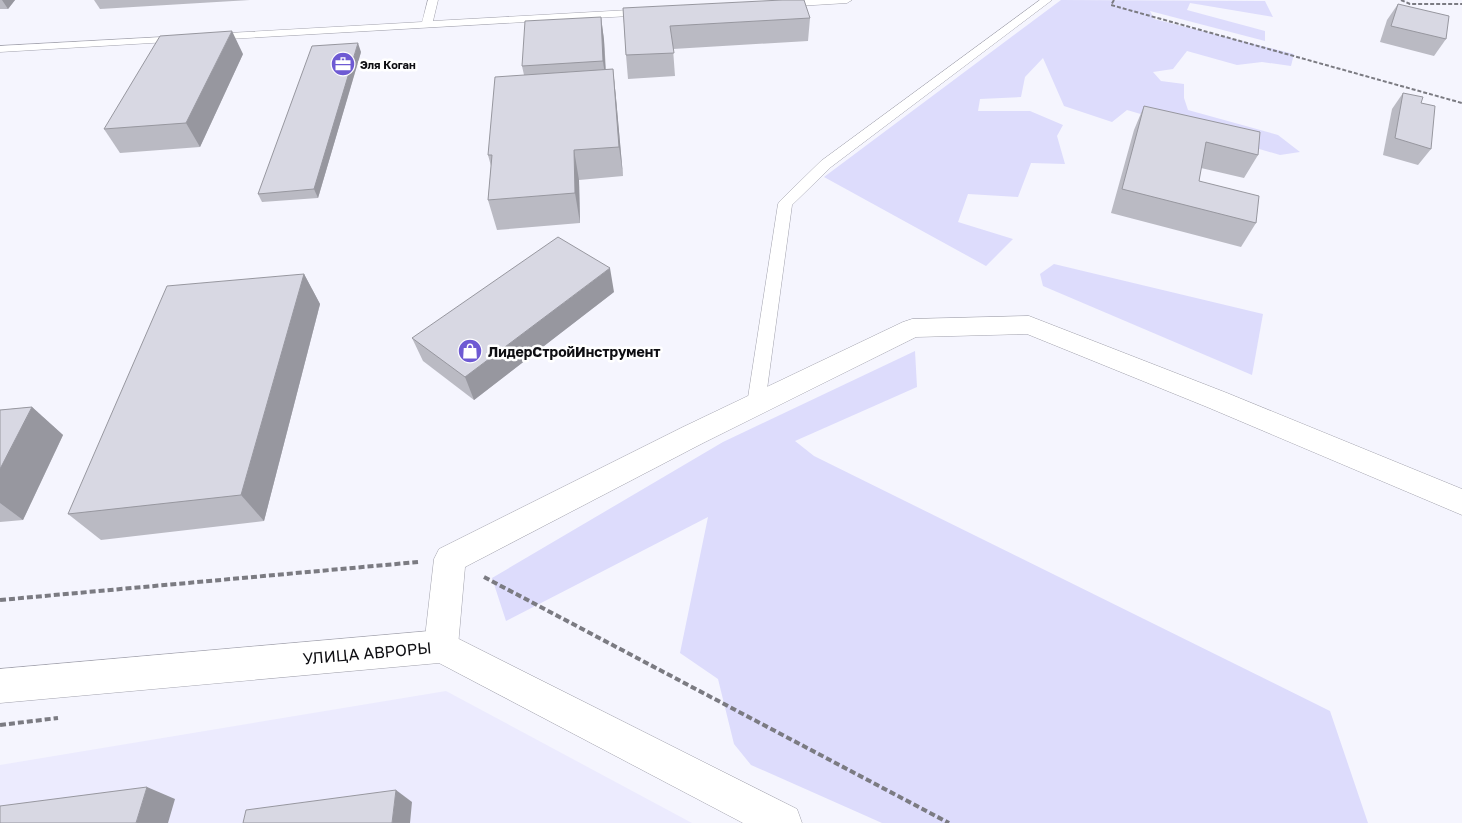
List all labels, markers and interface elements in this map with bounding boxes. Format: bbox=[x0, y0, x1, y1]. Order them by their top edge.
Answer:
office icon: Эля Коган bbox=[330, 51, 356, 77]
place label: Эля Коган bbox=[360, 58, 416, 71]
shop icon: ЛидерСтройИнструмент bbox=[457, 338, 483, 364]
place label: ЛидерСтройИнструмент bbox=[488, 343, 660, 360]
street label: УЛИЦА АВРОРЫ bbox=[302, 637, 432, 669]

